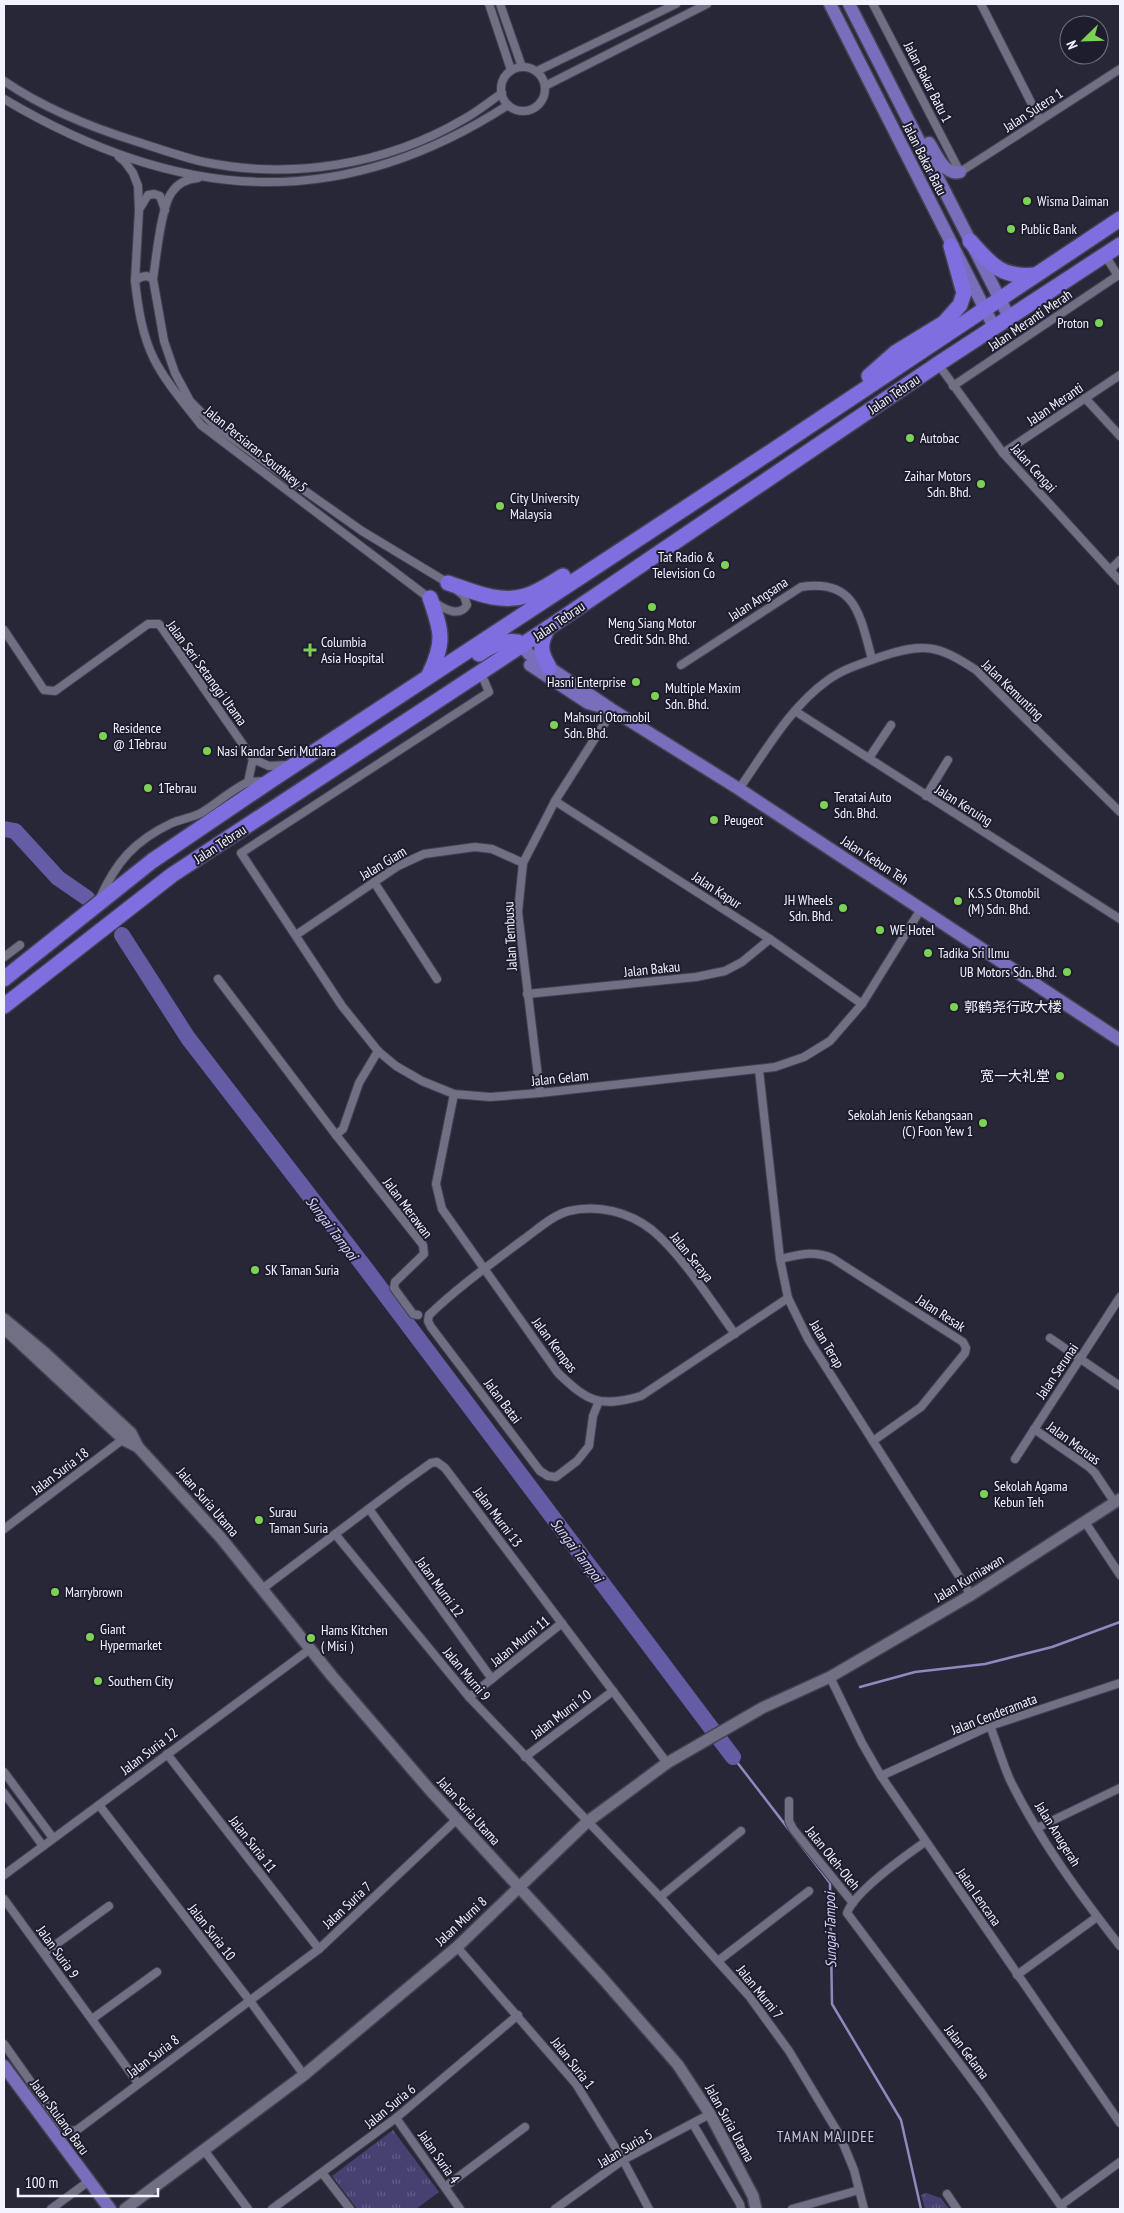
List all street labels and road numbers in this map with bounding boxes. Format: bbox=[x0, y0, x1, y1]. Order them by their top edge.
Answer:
street label: Jalan Bakar Batu 1 bbox=[899, 38, 956, 125]
street label: Jalan Sutera 1 bbox=[999, 84, 1066, 136]
street label: Jalan Bakar Batu bbox=[899, 119, 951, 198]
street label: Jalan Meranti Merah bbox=[984, 285, 1075, 355]
street label: Jalan Tebrau bbox=[864, 370, 923, 418]
street label: Jalan Meranti bbox=[1023, 379, 1087, 430]
street label: Jalan Persiaran Southkey 5 bbox=[200, 401, 311, 496]
street label: Jalan Cengai bbox=[1007, 439, 1061, 496]
street label: Jalan Angsana bbox=[724, 573, 791, 625]
street label: Jalan Tebrau bbox=[529, 597, 588, 645]
street label: Jalan Seri Setanggi Utama bbox=[162, 616, 251, 729]
street label: Jalan Kemunting bbox=[977, 655, 1048, 724]
street label: Jalan Keruing bbox=[931, 780, 996, 830]
street label: Jalan Tebrau bbox=[190, 820, 250, 868]
street label: Jalan Kebun Teh bbox=[837, 831, 912, 888]
street label: Jalan Giam bbox=[355, 842, 410, 885]
street label: Jalan Kapur bbox=[688, 867, 745, 913]
street label: Jalan Tembusu bbox=[499, 901, 521, 972]
street label: Jalan Bakau bbox=[622, 957, 681, 981]
street label: Jalan Gelam bbox=[529, 1066, 590, 1090]
street label: Jalan Merawan bbox=[379, 1173, 437, 1242]
street label: Jalan Seraya bbox=[666, 1228, 718, 1286]
street label: Jalan Resak bbox=[912, 1290, 969, 1336]
street label: Jalan Kempas bbox=[528, 1313, 582, 1376]
street label: Jalan Terap bbox=[805, 1316, 848, 1371]
street label: Jalan Serunai bbox=[1031, 1340, 1082, 1403]
street label: Jalan Batai bbox=[480, 1374, 526, 1427]
street label: Jalan Meruas bbox=[1043, 1417, 1105, 1469]
street label: Jalan Suria 18 bbox=[27, 1444, 92, 1499]
street label: Jalan Suria Utama bbox=[172, 1463, 243, 1540]
street label: Jalan Murni 13 bbox=[469, 1483, 526, 1551]
street label: Jalan Kurniawan bbox=[930, 1550, 1007, 1606]
street label: Jalan Murni 12 bbox=[411, 1552, 468, 1621]
street label: Jalan Murni 11 bbox=[486, 1612, 553, 1671]
street label: Jalan Murni 9 bbox=[439, 1643, 495, 1704]
street label: Jalan Murni 10 bbox=[527, 1686, 595, 1743]
street label: Jalan Cenderamata bbox=[948, 1689, 1039, 1739]
street label: Jalan Suria 12 bbox=[116, 1724, 181, 1779]
street label: Jalan Suria Utama bbox=[433, 1772, 504, 1849]
street label: Jalan Anugerah bbox=[1031, 1797, 1085, 1870]
street label: Jalan Suria 11 bbox=[225, 1811, 281, 1876]
street label: Jalan Oleh-Oleh bbox=[801, 1822, 864, 1894]
street label: Jalan Lencana bbox=[952, 1864, 1005, 1929]
street label: Jalan Suria 7 bbox=[318, 1878, 375, 1933]
street label: Jalan Murni 8 bbox=[431, 1893, 491, 1950]
street label: Jalan Suria 10 bbox=[184, 1899, 240, 1964]
street label: Jalan Suria 9 bbox=[32, 1921, 83, 1982]
street label: Jalan Murni 7 bbox=[732, 1961, 787, 2023]
street label: Jalan Gelama bbox=[940, 2021, 993, 2083]
street label: Jalan Suria 8 bbox=[123, 2031, 183, 2082]
street label: Jalan Suria 1 bbox=[547, 2033, 599, 2092]
street label: Jalan Stulang Baru bbox=[26, 2075, 93, 2158]
street label: Jalan Suria 6 bbox=[360, 2080, 419, 2133]
street label: Jalan Suria Utama bbox=[701, 2080, 759, 2165]
street label: Jalan Suria 5 bbox=[593, 2125, 656, 2172]
street label: Jalan Suria 4 bbox=[414, 2126, 464, 2188]

